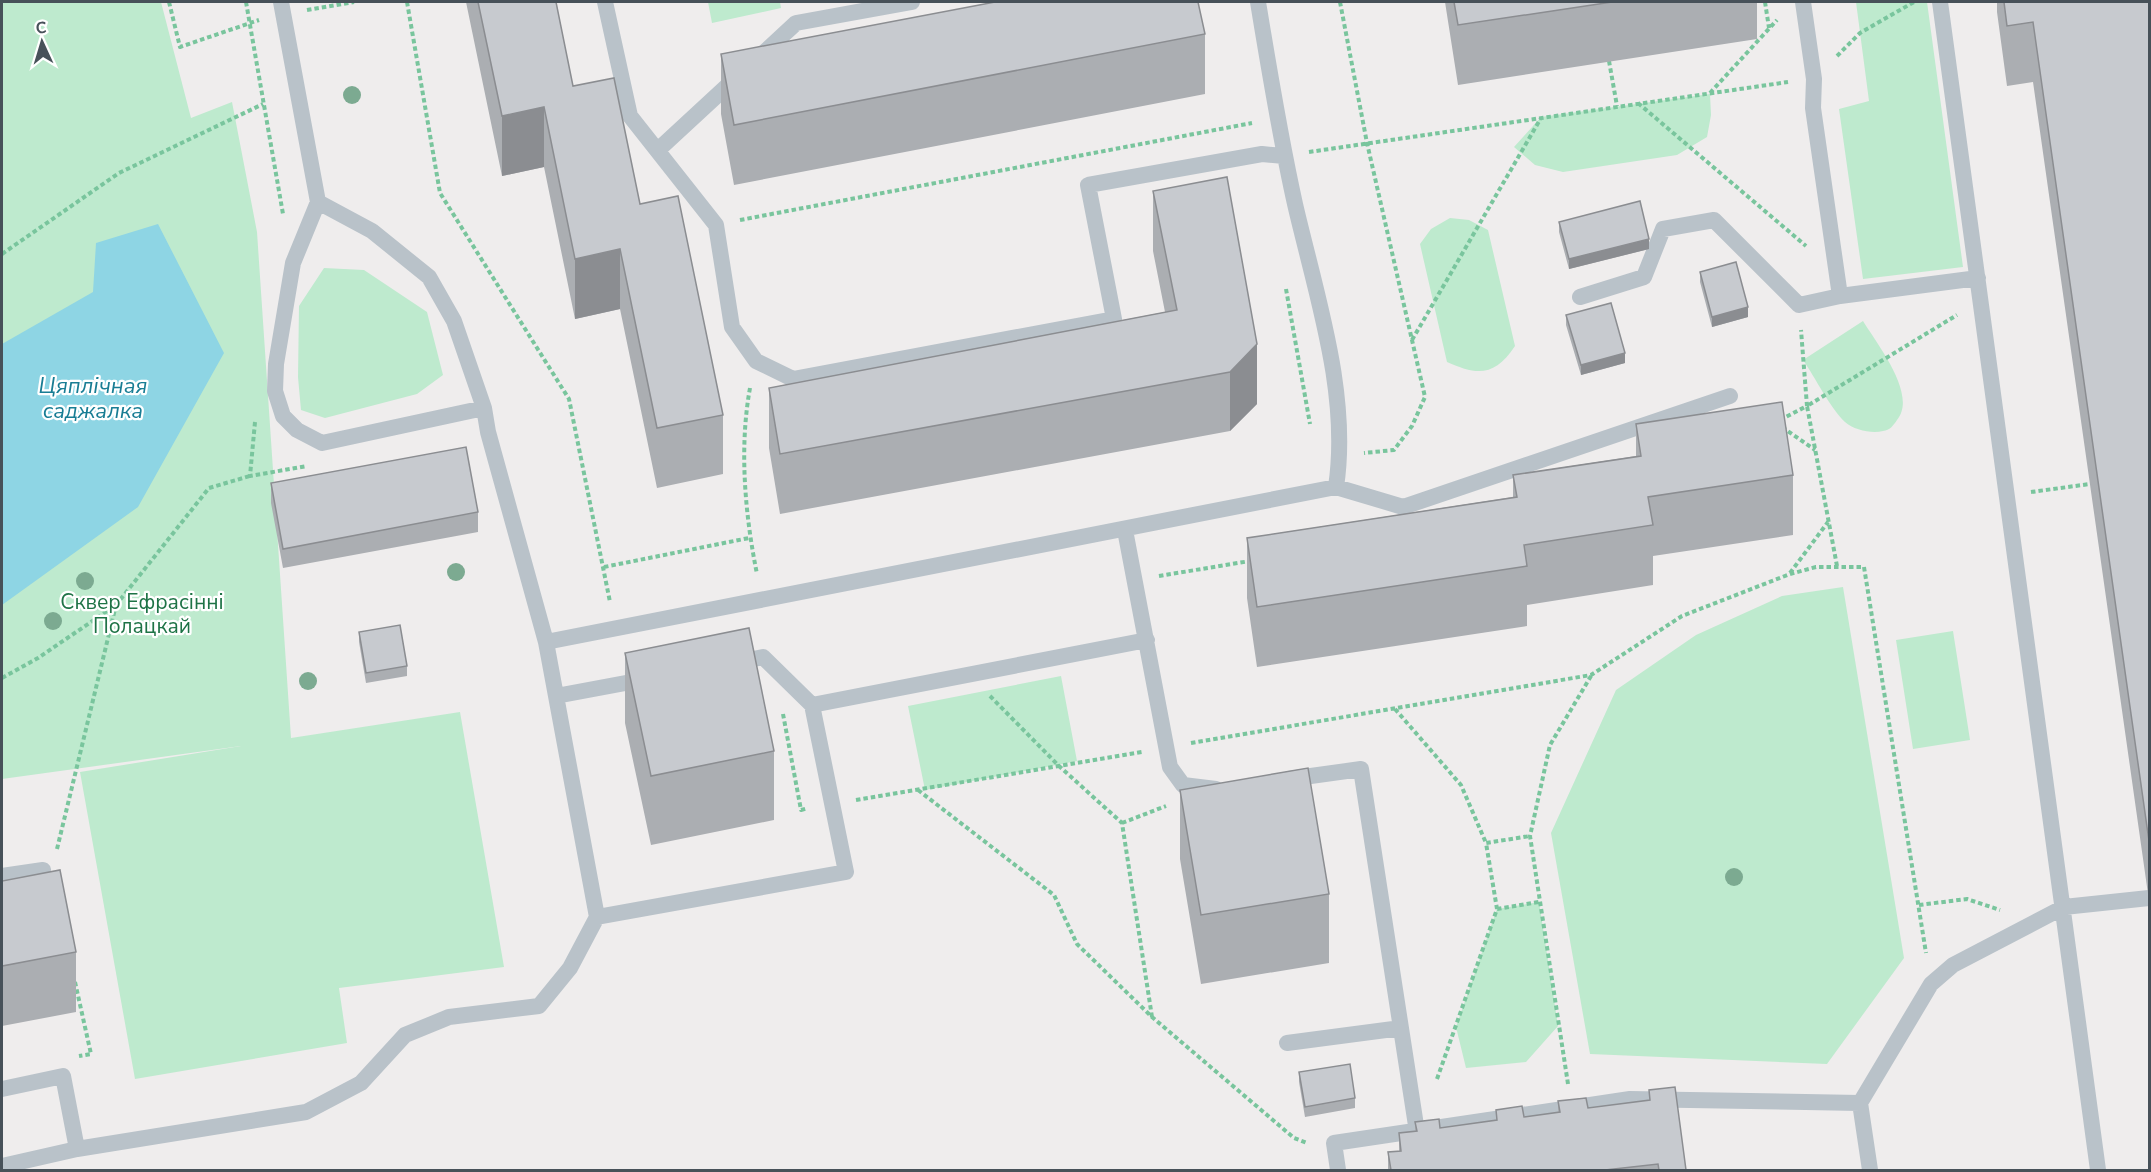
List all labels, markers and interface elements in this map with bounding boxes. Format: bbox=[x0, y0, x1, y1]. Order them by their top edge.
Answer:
north arrow bbox=[12, 12, 72, 72]
text: С bbox=[35, 17, 47, 39]
water label: Цяплічная саджалка bbox=[39, 371, 147, 426]
park label: Сквер Ефрасінні Полацкай bbox=[60, 588, 224, 640]

